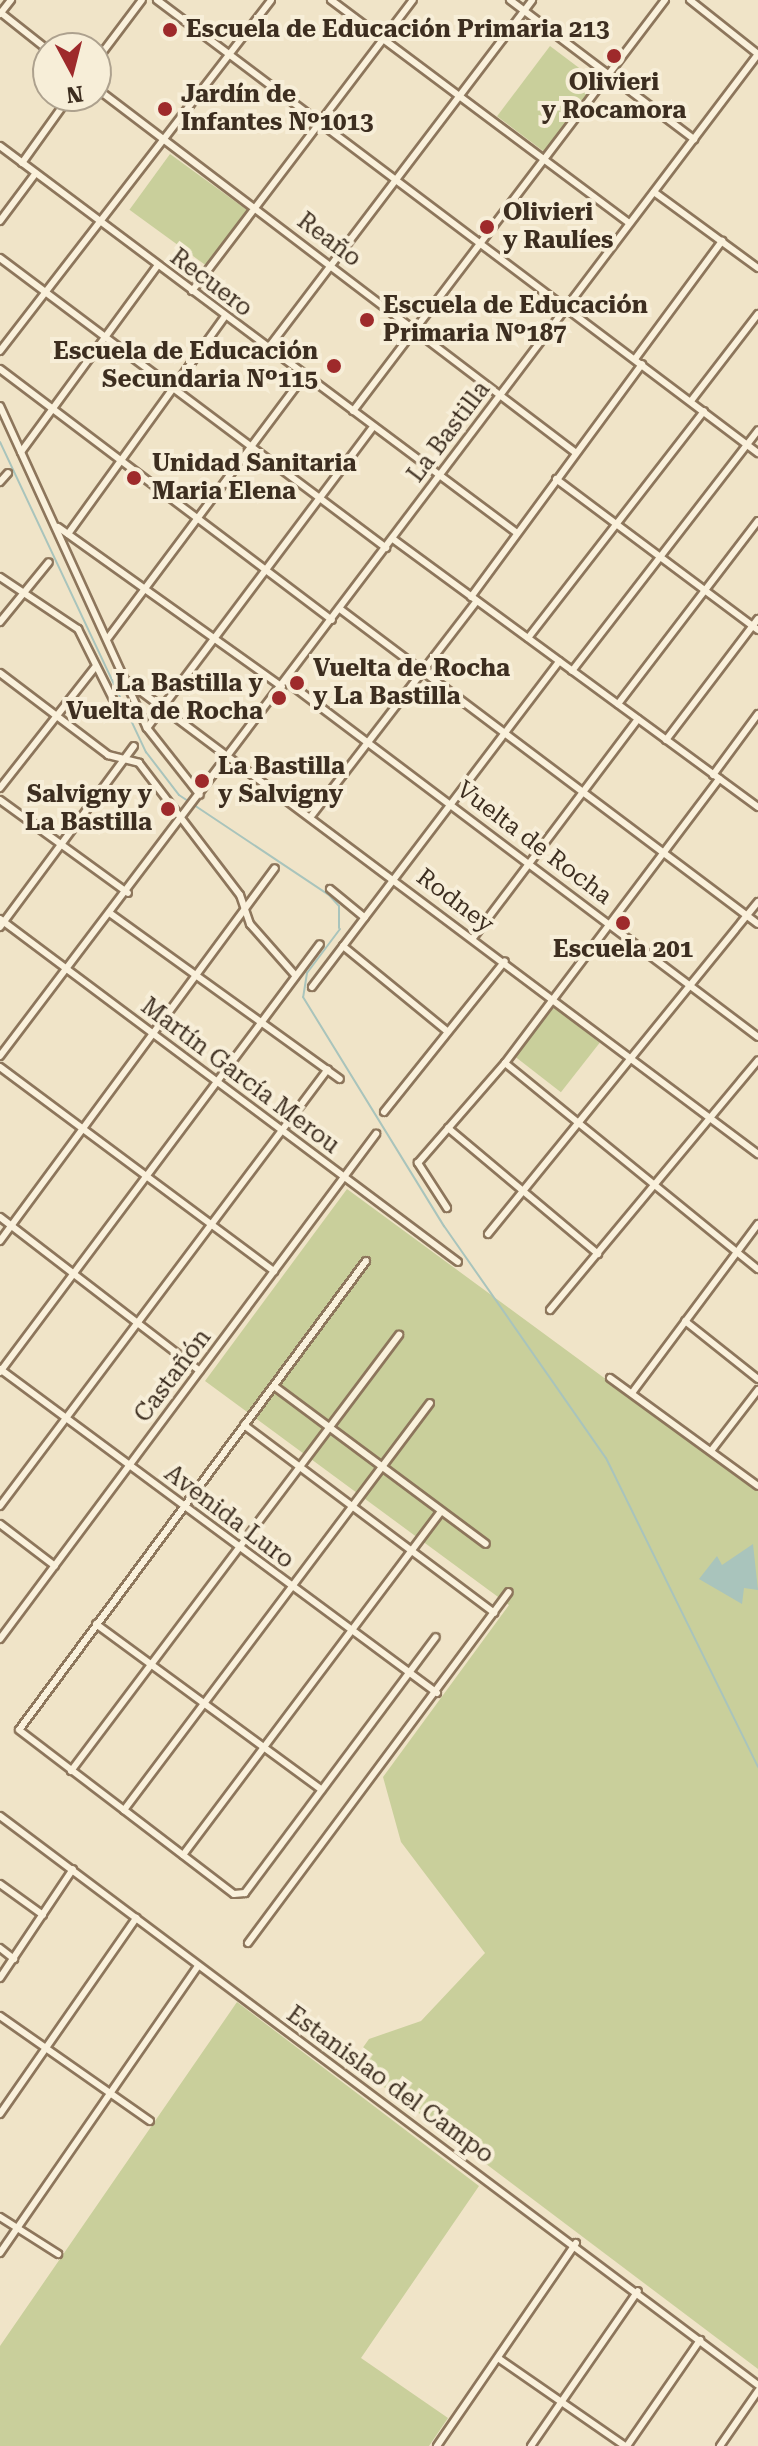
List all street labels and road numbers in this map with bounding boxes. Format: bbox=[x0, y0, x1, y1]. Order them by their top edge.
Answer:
street label: Reaño bbox=[291, 207, 367, 273]
street label: Recuero bbox=[164, 243, 258, 323]
street label: La Bastilla bbox=[402, 376, 496, 488]
street label: Vuelta de Rocha bbox=[451, 775, 617, 911]
street label: Rodney bbox=[411, 863, 499, 939]
street label: Martín García Merou bbox=[135, 992, 345, 1160]
street label: Castañón bbox=[129, 1324, 217, 1428]
street label: Avenida Luro bbox=[159, 1459, 299, 1575]
street label: Estanislao del Campo bbox=[281, 2000, 499, 2170]

